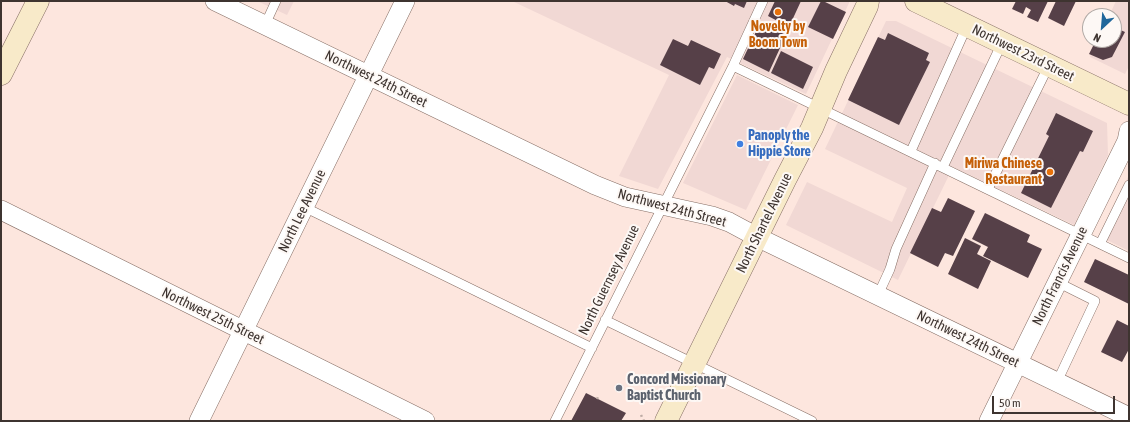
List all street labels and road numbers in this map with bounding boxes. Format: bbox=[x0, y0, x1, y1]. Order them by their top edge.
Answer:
street label: Northwest 23rd Street bbox=[969, 21, 1077, 85]
street label: Northwest 24th Street bbox=[322, 47, 430, 111]
street label: North Lee Avenue bbox=[275, 167, 329, 255]
street label: North Shartel Avenue bbox=[732, 170, 796, 276]
street label: Northwest 24th Street bbox=[616, 185, 728, 231]
street label: North Guernsey Avenue bbox=[575, 222, 643, 338]
street label: North Francis Avenue bbox=[1029, 224, 1091, 328]
street label: Northwest 25th Street bbox=[159, 284, 267, 348]
street label: Northwest 24th Street bbox=[914, 307, 1022, 371]

